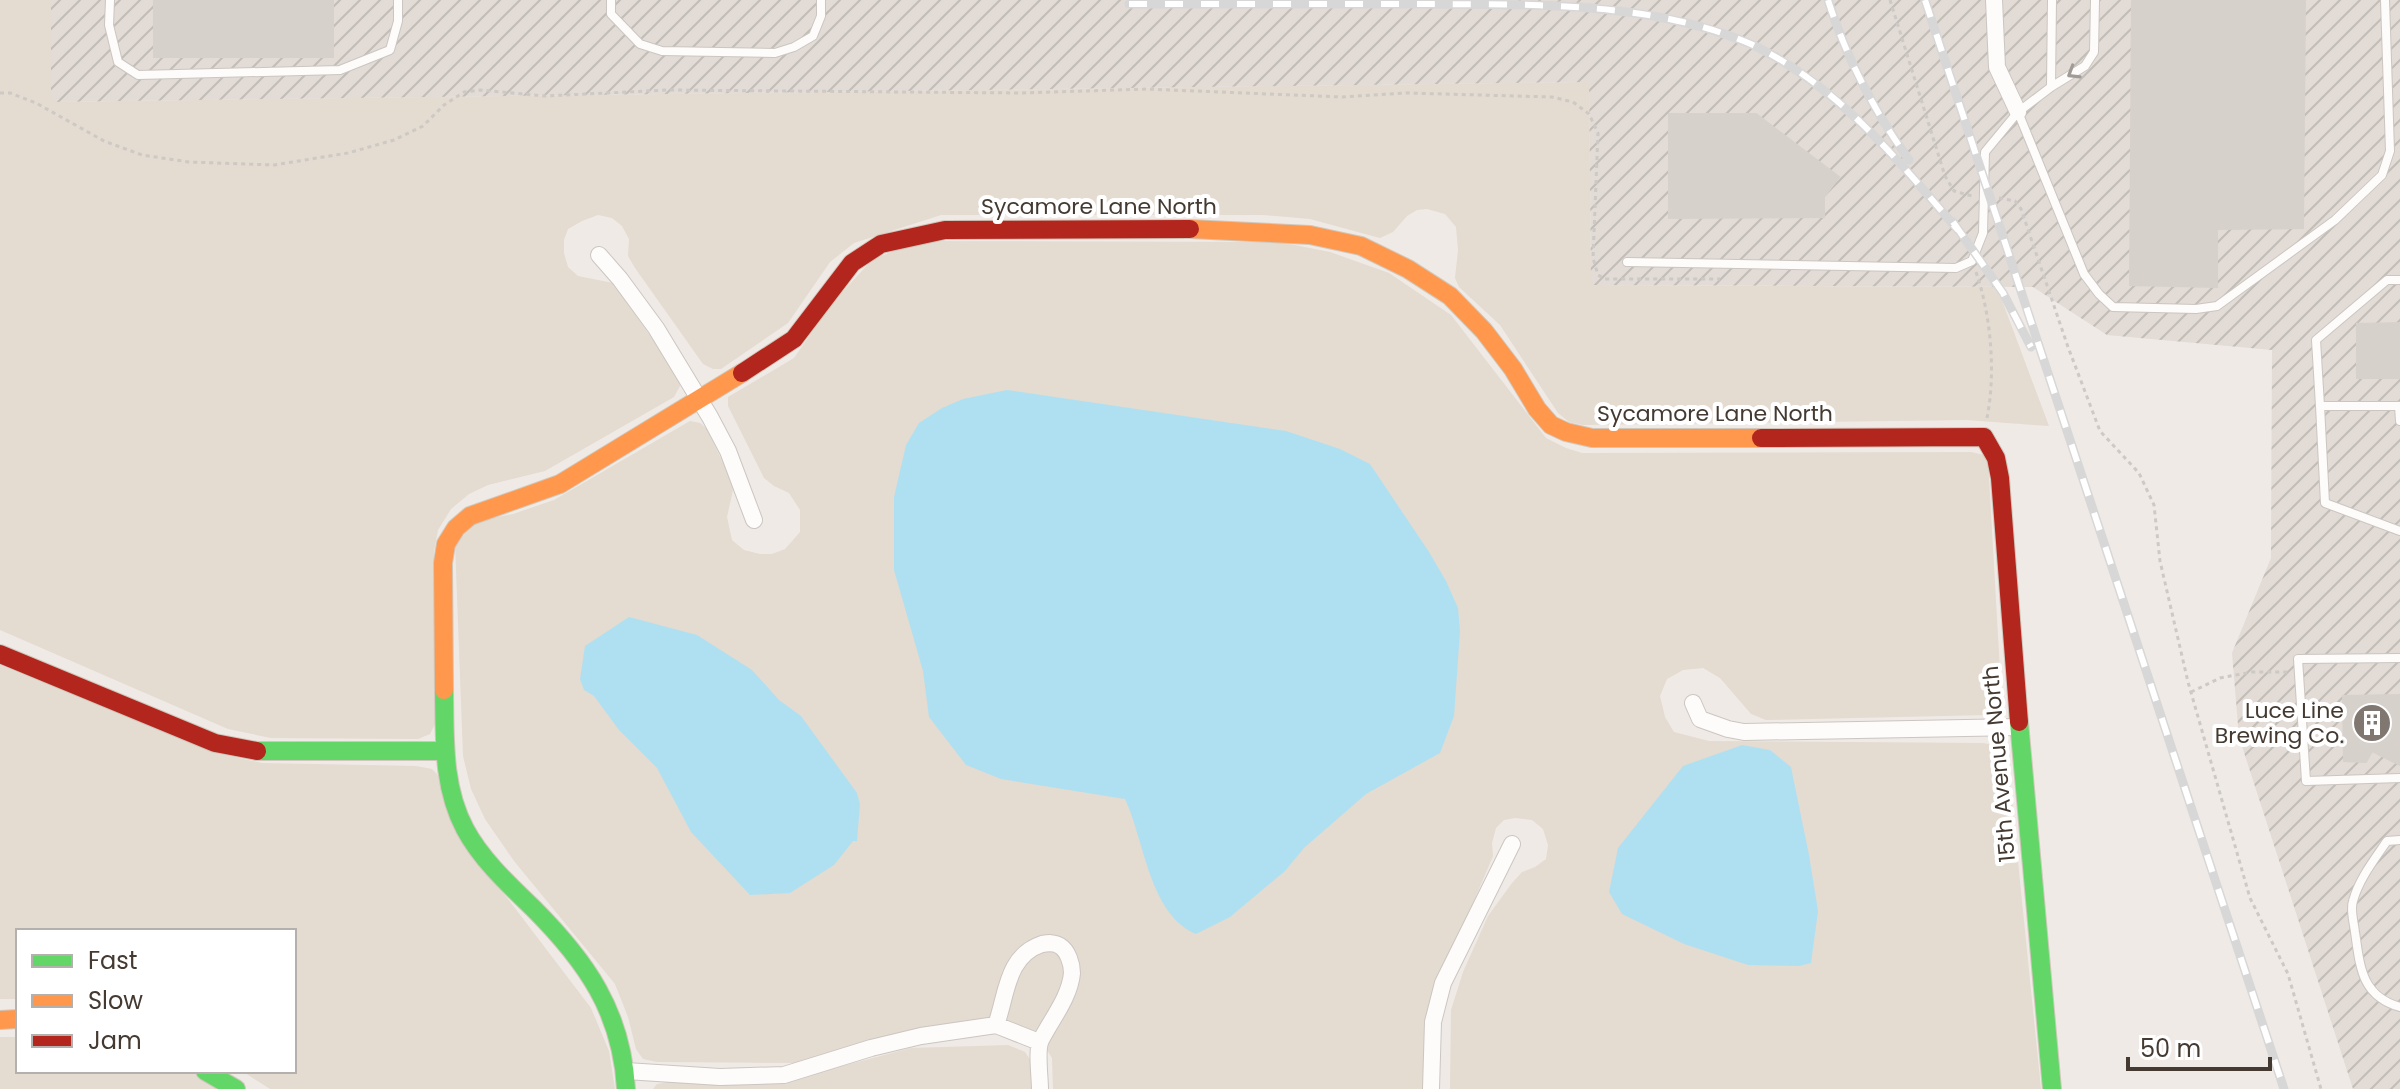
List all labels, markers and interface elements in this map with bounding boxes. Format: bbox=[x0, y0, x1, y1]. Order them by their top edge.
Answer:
one-way arrow bbox=[2068, 64, 2082, 79]
street label: Sycamore Lane North bbox=[981, 191, 1217, 222]
street label: Sycamore Lane North bbox=[1597, 398, 1833, 429]
street label: 15th Avenue North bbox=[1975, 664, 2023, 864]
place label: Luce Line Brewing Co. bbox=[2215, 695, 2344, 751]
building icon: Luce Line Brewing Co. bbox=[2351, 702, 2393, 744]
legend bbox=[16, 929, 296, 1073]
text: Fast bbox=[88, 944, 138, 977]
text: Slow bbox=[88, 984, 143, 1017]
scale bar bbox=[2128, 1021, 2270, 1071]
text: Jam bbox=[88, 1024, 142, 1057]
text: 50 m bbox=[2140, 1032, 2201, 1065]

